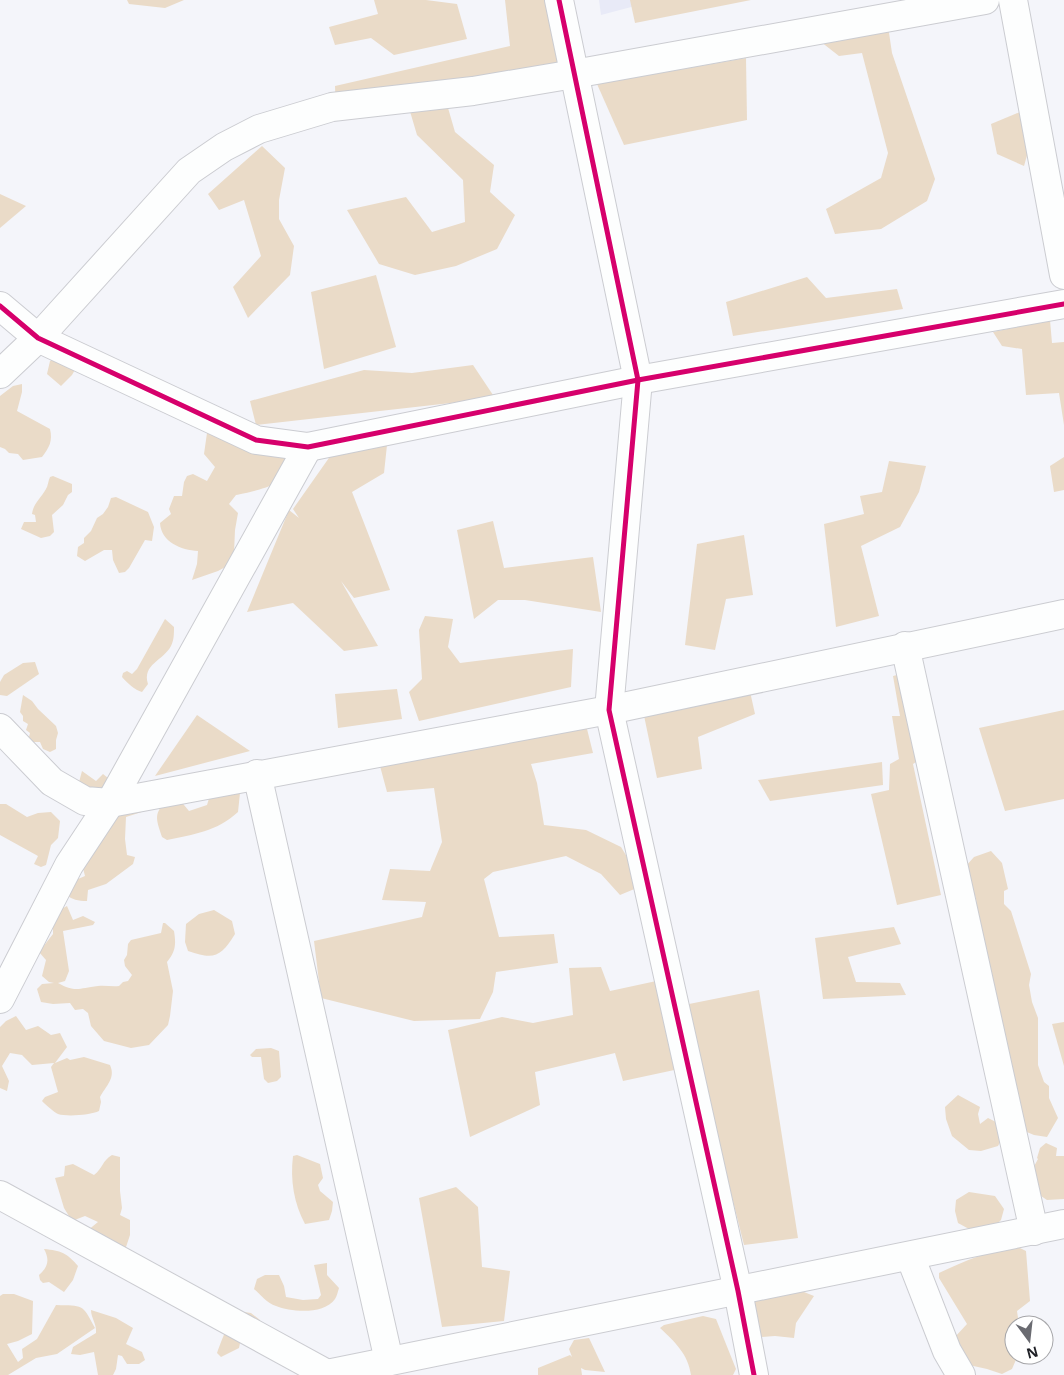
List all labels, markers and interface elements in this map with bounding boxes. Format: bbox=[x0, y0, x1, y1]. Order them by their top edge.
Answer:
north arrow bbox=[1004, 1315, 1054, 1365]
text: N bbox=[1025, 1342, 1040, 1364]

